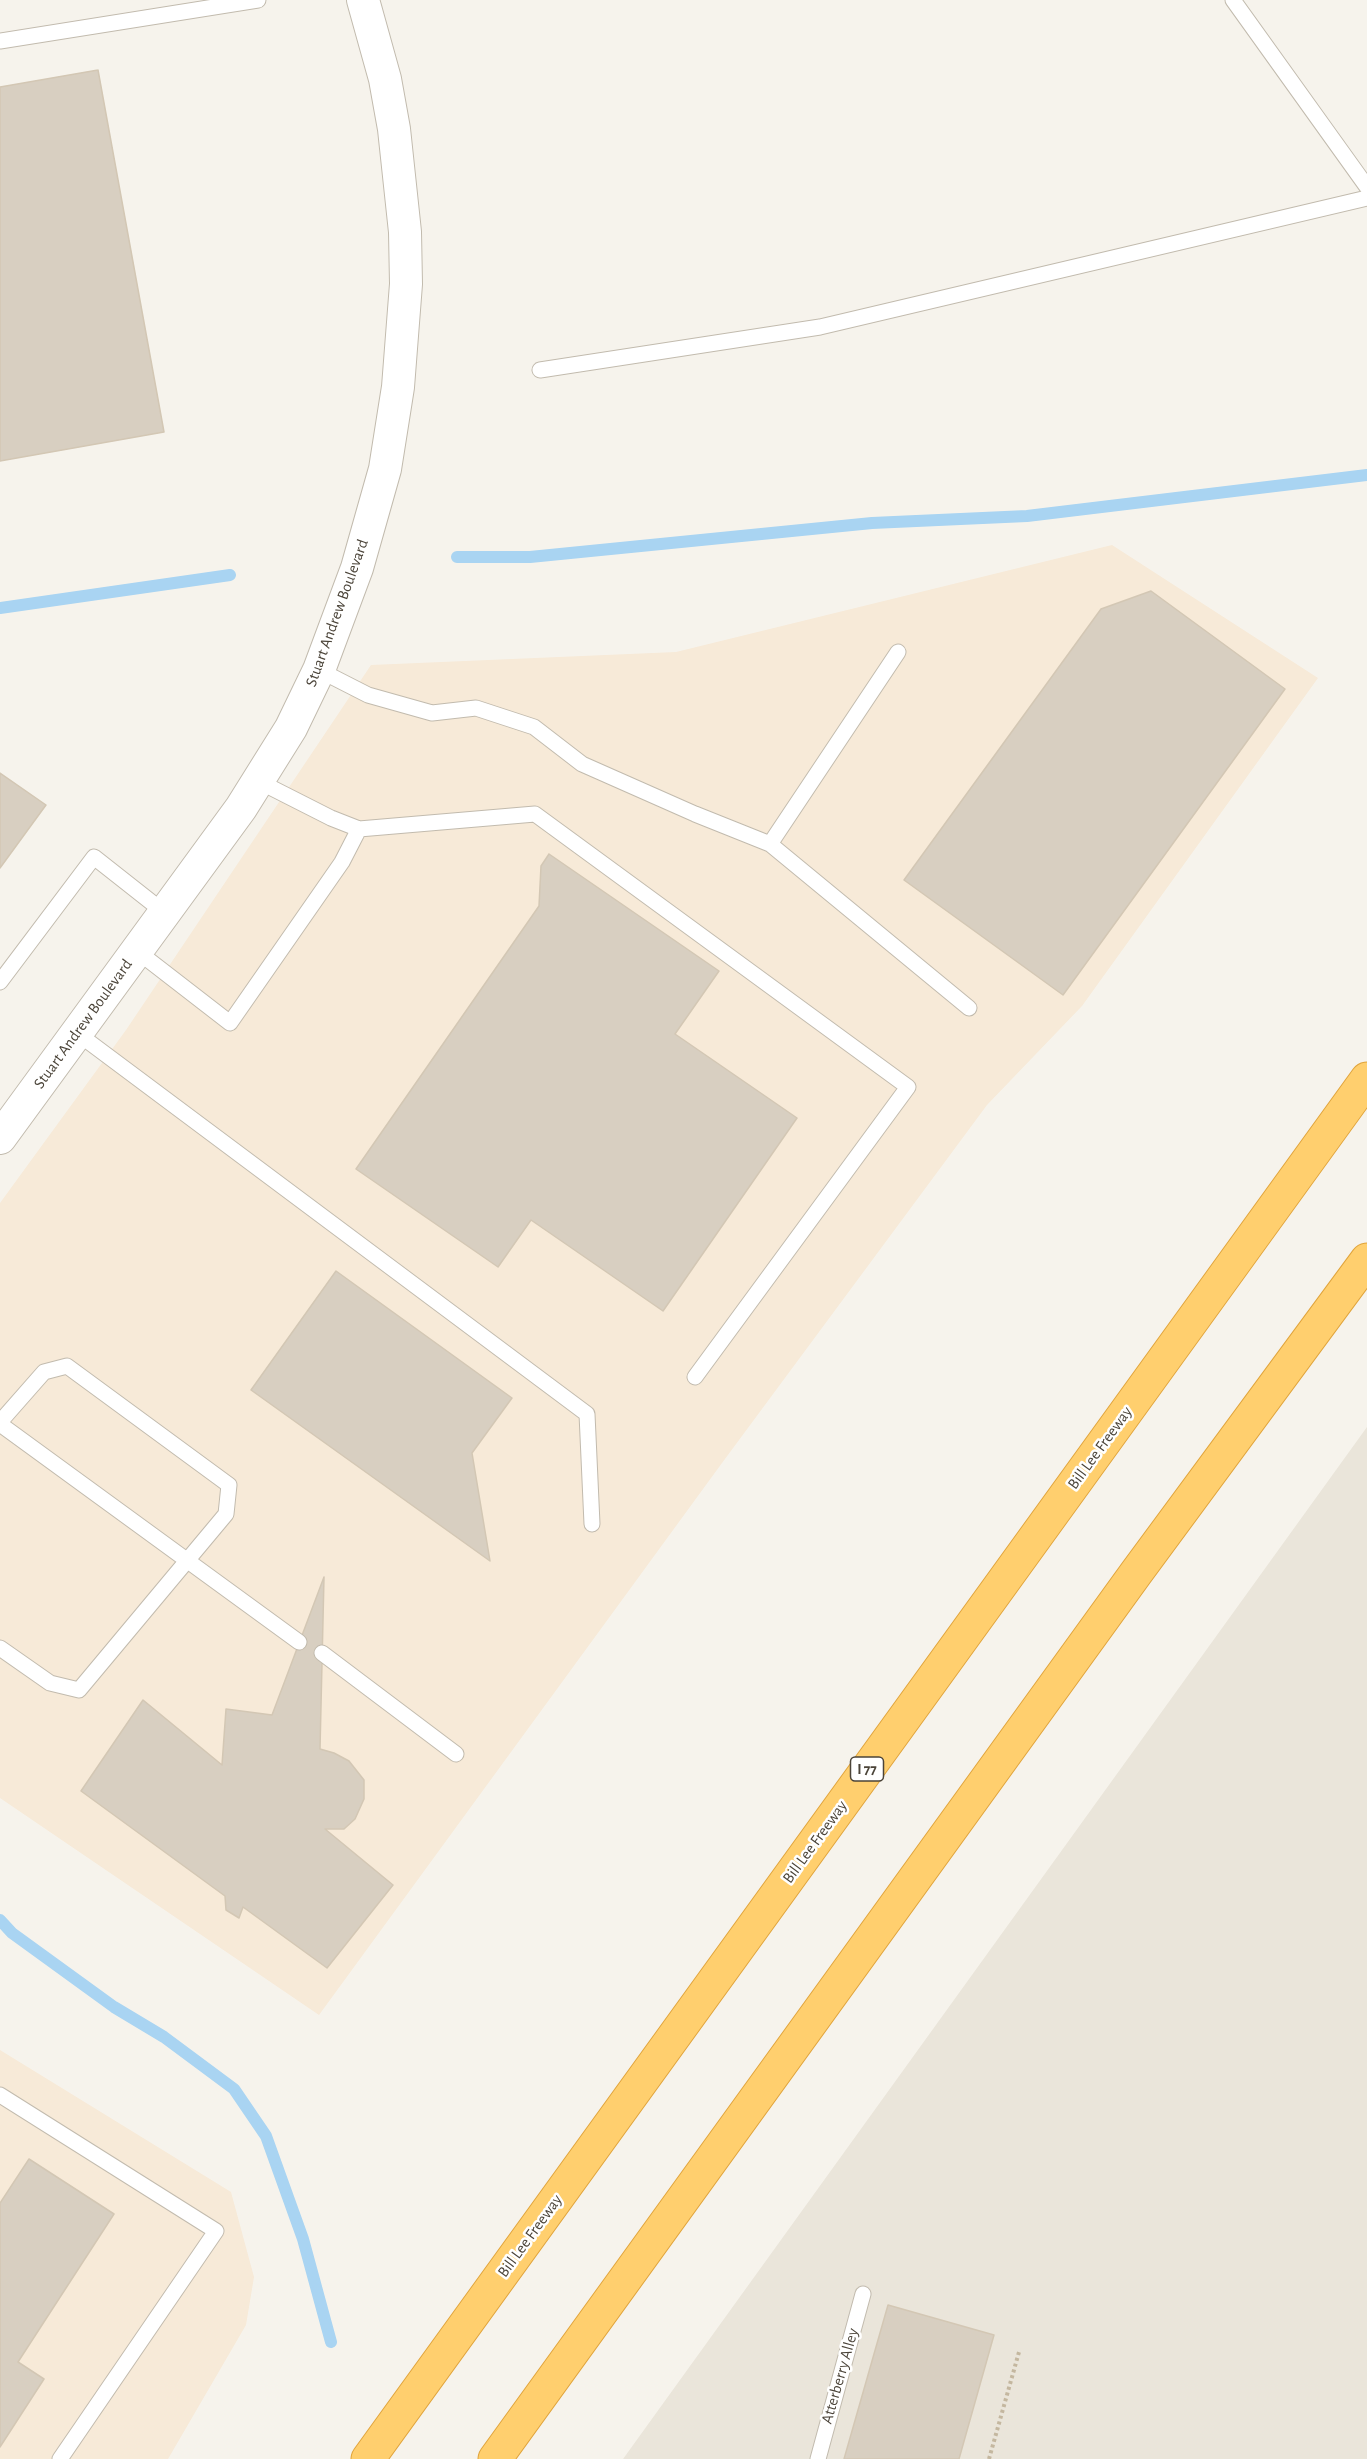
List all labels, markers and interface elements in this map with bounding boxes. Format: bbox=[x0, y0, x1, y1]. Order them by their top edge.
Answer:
street label: Stuart Andrew Boulevard bbox=[301, 537, 373, 689]
street label: Stuart Andrew Boulevard bbox=[30, 955, 136, 1093]
street label: Bill Lee Freeway bbox=[1064, 1403, 1136, 1493]
road number: I 77 bbox=[850, 1757, 884, 1781]
street label: Bill Lee Freeway bbox=[779, 1797, 851, 1887]
street label: Bill Lee Freeway bbox=[494, 2191, 566, 2281]
street label: Atterberry Alley bbox=[817, 2326, 863, 2426]

